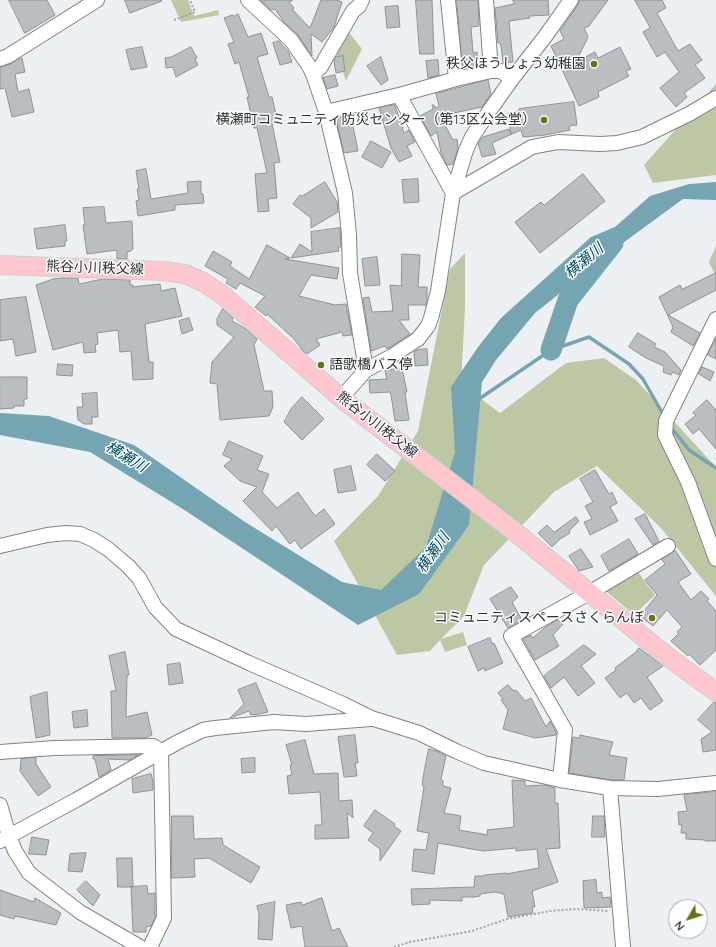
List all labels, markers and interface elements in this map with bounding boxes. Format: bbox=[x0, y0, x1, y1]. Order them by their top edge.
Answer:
place label: 秩父ほうしょう幼稚園 bbox=[446, 56, 586, 72]
marker: 秩父ほうしょう幼稚園 bbox=[589, 59, 599, 69]
place label: 横瀬町コミュニティ防災センター（第13区公会堂） bbox=[215, 112, 536, 128]
marker: 横瀬町コミュニティ防災センター（第13区公会堂） bbox=[539, 115, 549, 125]
water label: 横瀬川 bbox=[561, 240, 607, 282]
street label: 熊谷小川秩父線 bbox=[46, 258, 144, 278]
place label: 語歌橋バス停 bbox=[329, 357, 413, 373]
marker: 語歌橋バス停 bbox=[316, 360, 326, 370]
street label: 熊谷小川秩父線 bbox=[333, 388, 421, 462]
water label: 横瀬川 bbox=[102, 438, 150, 476]
water label: 横瀬川 bbox=[413, 529, 453, 577]
place label: コミュニティスペースさくらんぼ bbox=[434, 610, 644, 626]
marker: コミュニティスペースさくらんぼ bbox=[647, 613, 657, 623]
north arrow bbox=[668, 899, 708, 939]
text: N bbox=[671, 918, 687, 933]

